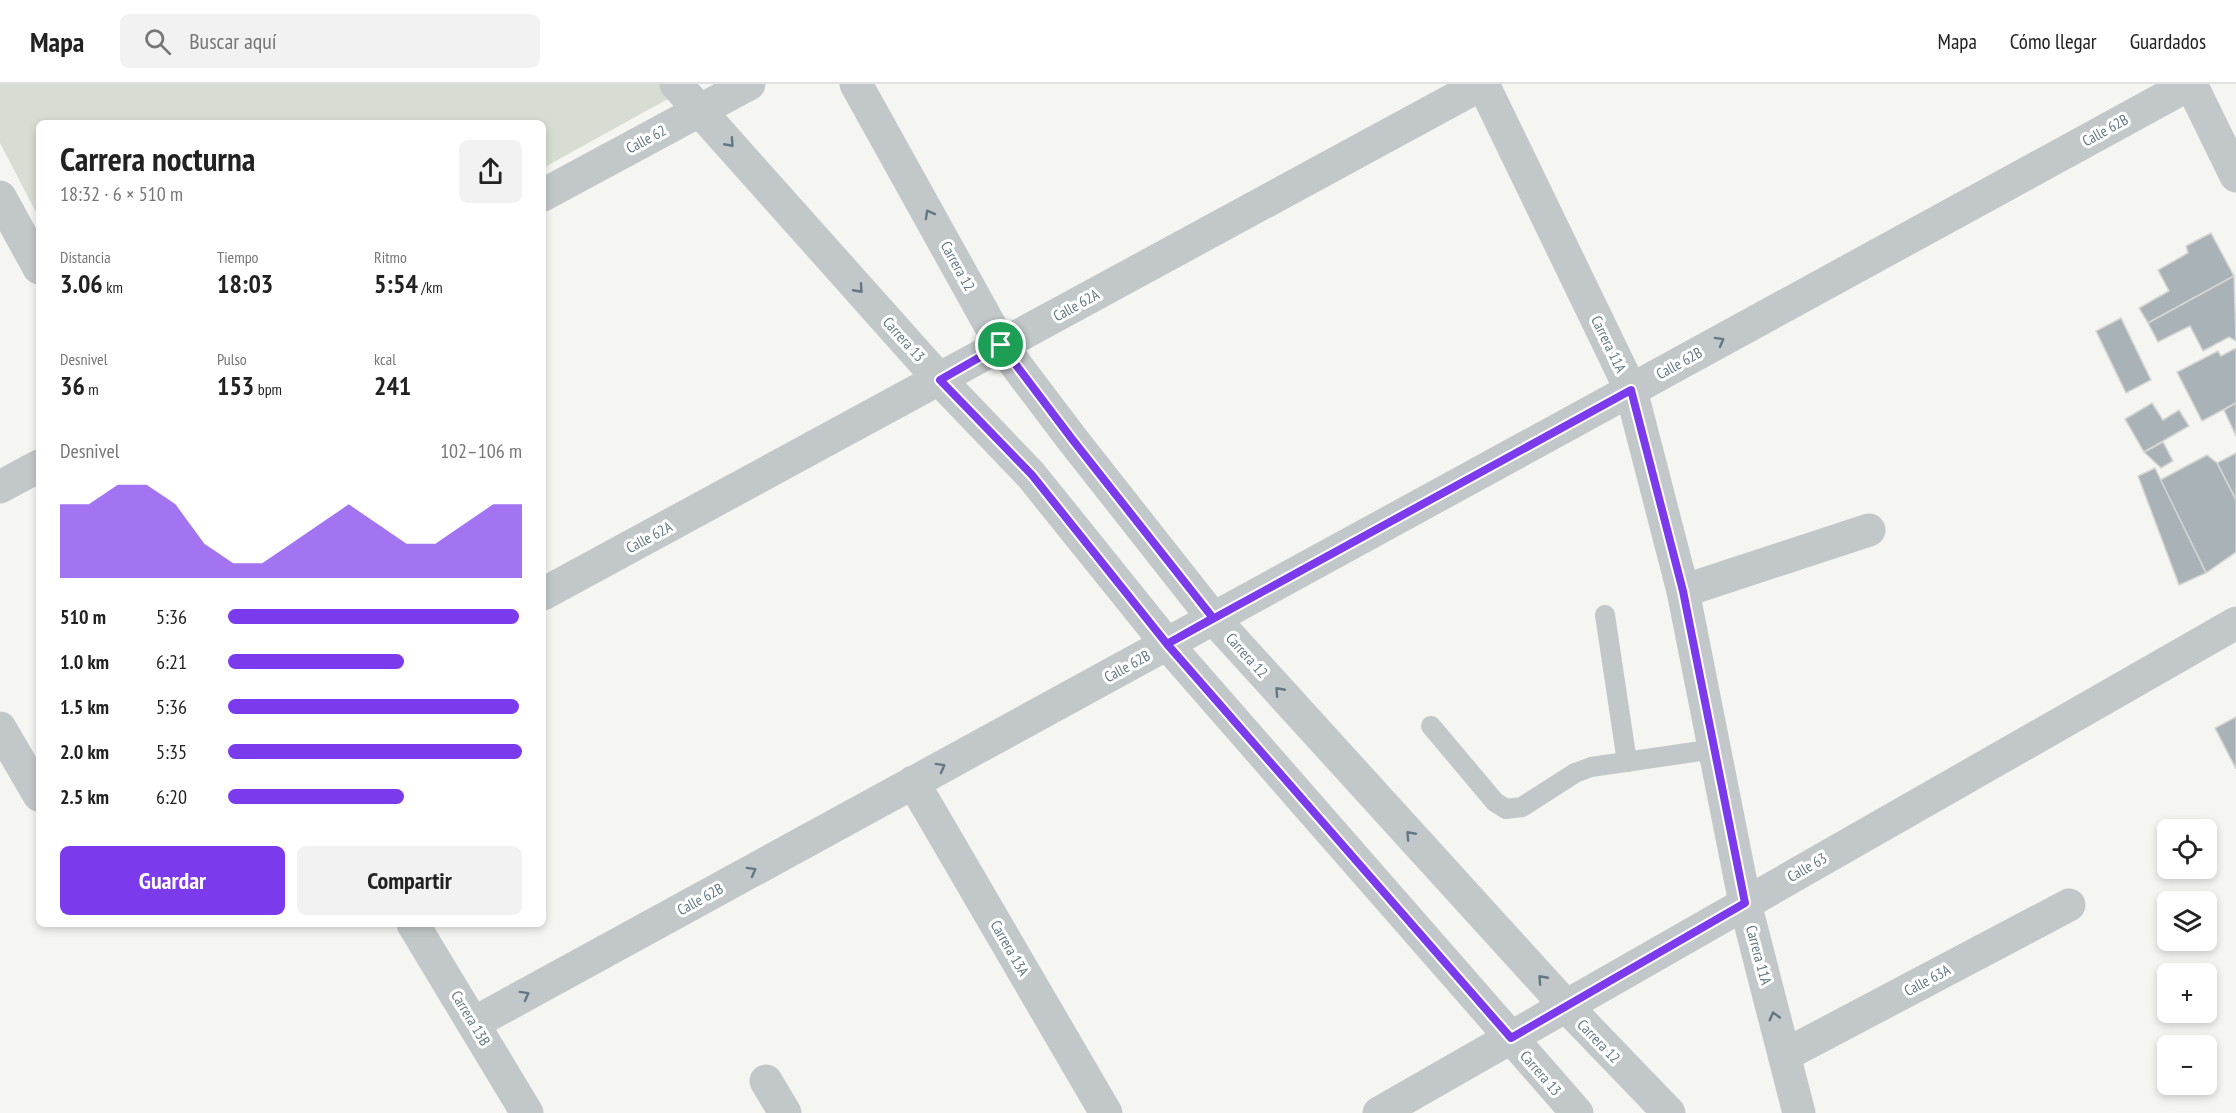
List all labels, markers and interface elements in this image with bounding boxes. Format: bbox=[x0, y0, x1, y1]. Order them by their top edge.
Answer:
search box bbox=[120, 14, 540, 68]
text: Mapa bbox=[30, 23, 84, 60]
icon: search bbox=[141, 25, 174, 58]
text: Buscar aquí bbox=[189, 27, 277, 55]
text: Mapa bbox=[1938, 28, 1977, 55]
text: Cómo llegar bbox=[2010, 28, 2097, 55]
text: Guardados bbox=[2130, 28, 2206, 55]
street label: Calle 62B bbox=[2079, 110, 2131, 150]
street label: Calle 62 bbox=[623, 121, 669, 157]
one-way arrow bbox=[723, 136, 734, 147]
text: Carrera nocturna bbox=[60, 137, 255, 180]
button: share bbox=[459, 140, 522, 203]
text: 18:32 · 6 × 510 m bbox=[60, 181, 183, 207]
one-way arrow bbox=[924, 210, 936, 220]
street label: Carrera 12 bbox=[937, 238, 979, 294]
text: Distancia bbox=[60, 247, 111, 267]
text: Tiempo bbox=[217, 247, 259, 267]
text: Ritmo bbox=[374, 247, 407, 267]
text: 3.06 bbox=[60, 267, 103, 300]
text: 18:03 bbox=[217, 267, 273, 300]
text: 5:54 bbox=[374, 267, 418, 300]
text: km bbox=[103, 277, 123, 297]
text: /km bbox=[418, 277, 443, 297]
one-way arrow bbox=[852, 282, 863, 293]
street label: Calle 62A bbox=[1050, 284, 1103, 325]
street label: Carrera 11A bbox=[1587, 312, 1631, 376]
street label: Carrera 13 bbox=[879, 313, 929, 365]
pin bbox=[975, 319, 1026, 370]
icon: arrive bbox=[984, 328, 1017, 361]
one-way arrow bbox=[1714, 337, 1724, 348]
street label: Calle 62B bbox=[1653, 343, 1705, 383]
text: Desnivel bbox=[60, 349, 107, 369]
text: Pulso bbox=[217, 349, 247, 369]
text: kcal bbox=[374, 349, 396, 369]
text: 36 bbox=[60, 369, 85, 402]
text: 153 bbox=[217, 369, 254, 402]
text: 241 bbox=[374, 369, 411, 402]
text: m bbox=[85, 379, 99, 399]
text: bpm bbox=[254, 379, 282, 399]
text: Desnivel bbox=[60, 438, 119, 464]
text: 102–106 m bbox=[440, 438, 522, 464]
street label: Calle 62A bbox=[623, 517, 676, 557]
text: 510 m bbox=[60, 604, 106, 630]
text: 5:36 bbox=[156, 604, 187, 630]
street label: Carrera 12 bbox=[1222, 629, 1272, 681]
street label: Calle 62B bbox=[1101, 646, 1153, 686]
text: 1.0 km bbox=[60, 649, 109, 675]
text: 6:21 bbox=[156, 649, 187, 675]
one-way arrow bbox=[1275, 687, 1286, 698]
text: 1.5 km bbox=[60, 694, 109, 720]
text: 5:36 bbox=[156, 694, 187, 720]
text: 2.0 km bbox=[60, 739, 109, 765]
text: 5:35 bbox=[156, 739, 187, 765]
one-way arrow bbox=[935, 763, 945, 774]
text: 2.5 km bbox=[60, 784, 109, 810]
text: 6:20 bbox=[156, 784, 187, 810]
map controls bbox=[2157, 819, 2217, 1095]
button: locate bbox=[2157, 819, 2217, 879]
one-way arrow bbox=[1407, 831, 1418, 842]
button: Guardar bbox=[60, 846, 285, 915]
button: Compartir bbox=[297, 846, 522, 915]
street label: Calle 63 bbox=[1784, 848, 1830, 886]
one-way arrow bbox=[745, 867, 756, 878]
street label: Calle 62B bbox=[674, 879, 726, 919]
button: layers bbox=[2157, 891, 2217, 951]
street label: Carrera 13A bbox=[987, 917, 1034, 980]
street label: Carrera 11A bbox=[1742, 923, 1776, 988]
street label: Calle 63A bbox=[1901, 960, 1954, 1000]
button: + bbox=[2157, 963, 2217, 1023]
one-way arrow bbox=[1538, 976, 1549, 986]
street label: Carrera 13B bbox=[447, 987, 495, 1049]
one-way arrow bbox=[519, 991, 529, 1002]
one-way arrow bbox=[1769, 1011, 1782, 1021]
street label: Carrera 12 bbox=[1573, 1015, 1625, 1067]
button: − bbox=[2157, 1035, 2217, 1095]
street label: Carrera 13 bbox=[1516, 1046, 1566, 1100]

